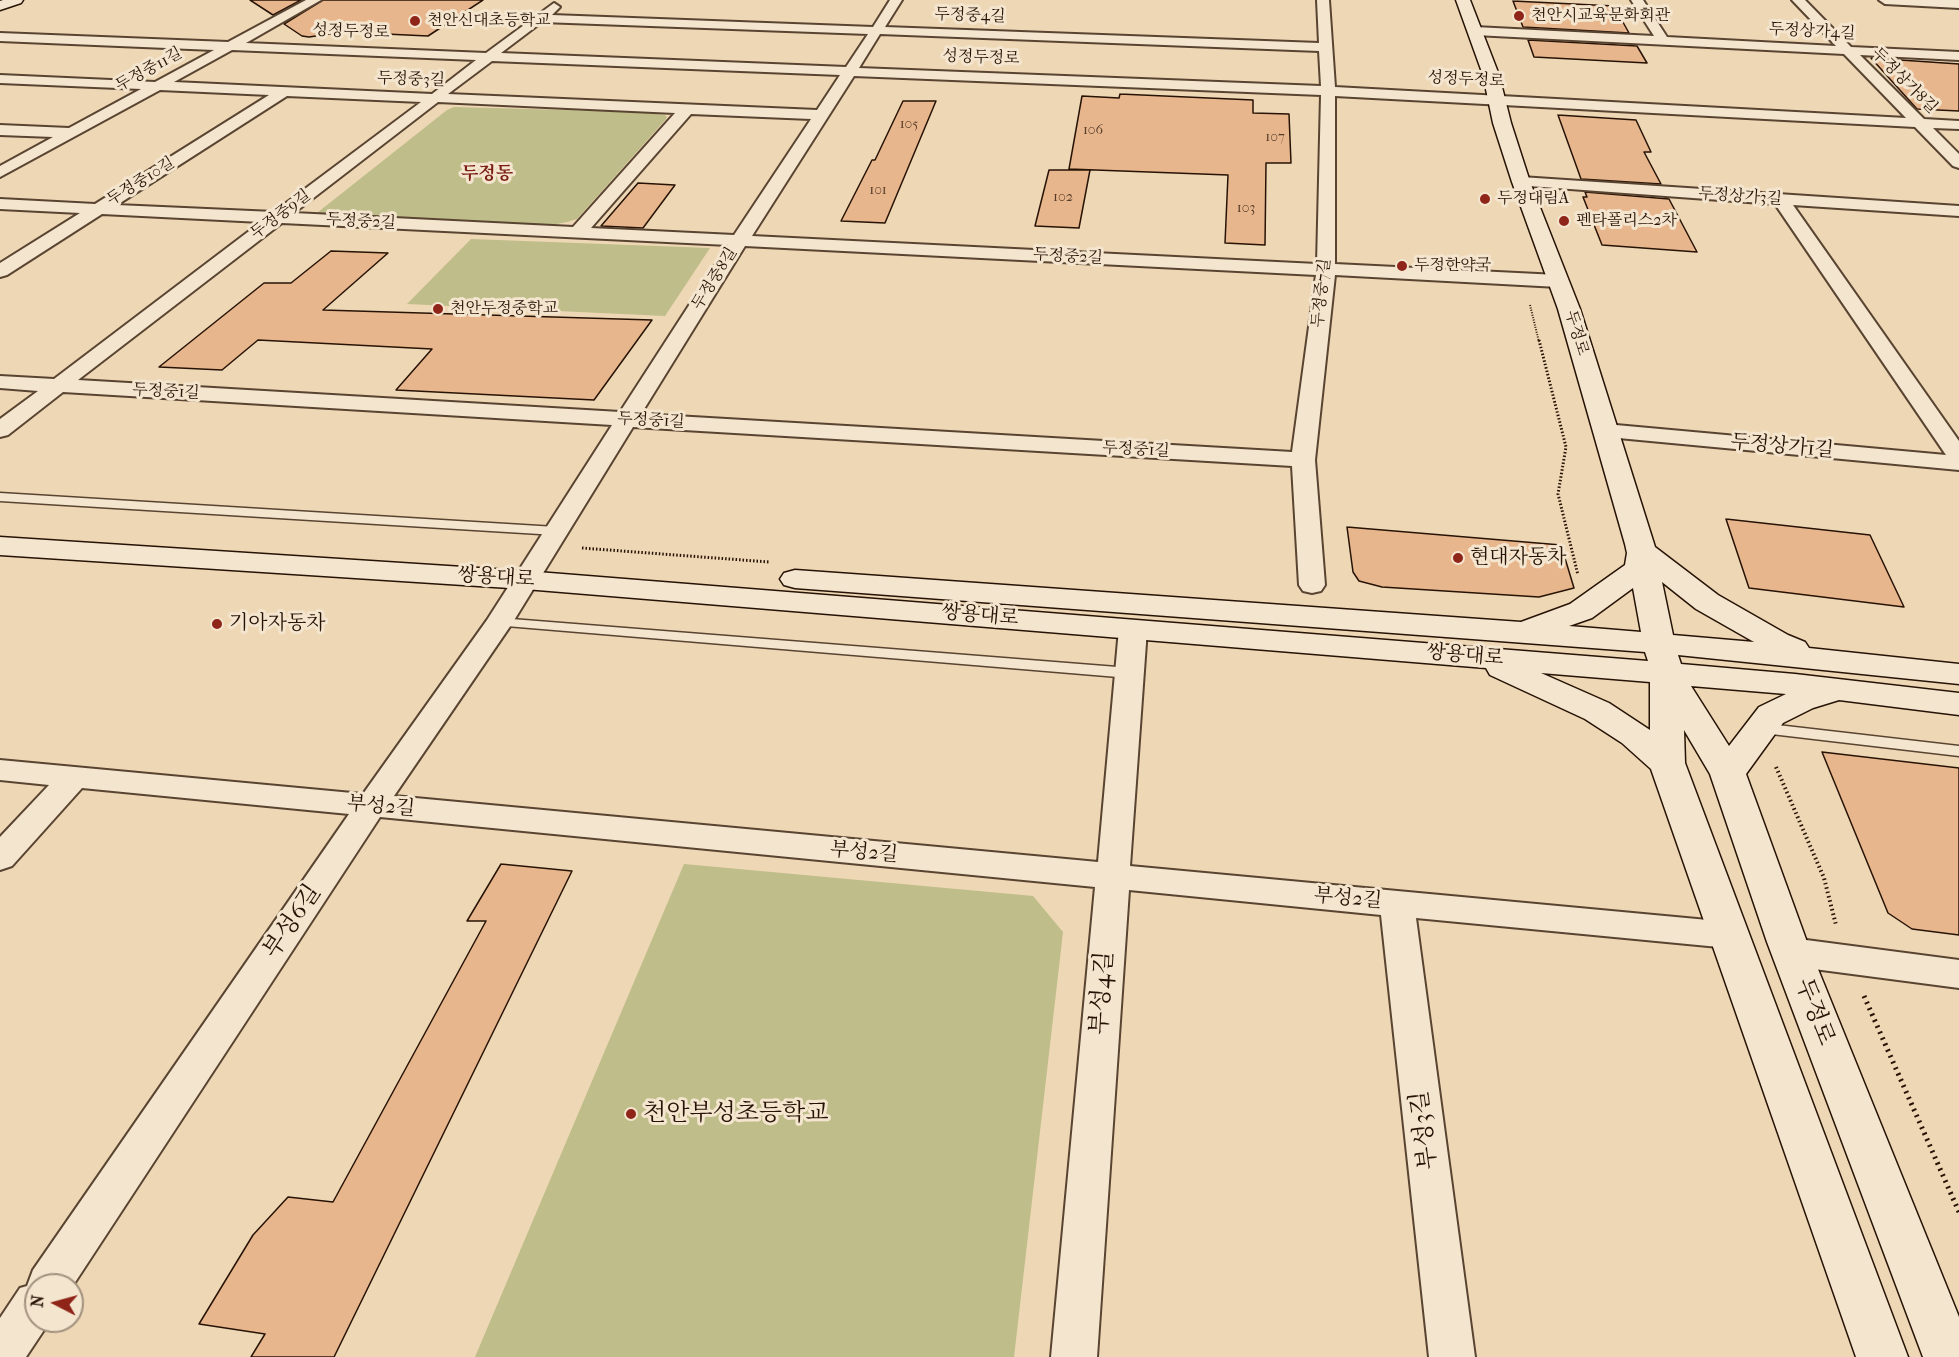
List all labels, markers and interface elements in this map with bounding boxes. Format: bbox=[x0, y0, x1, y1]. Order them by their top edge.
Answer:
street label: 두정중4길 bbox=[934, 5, 1006, 27]
place label: 천안시교육문화회관 bbox=[1531, 6, 1670, 26]
marker: 천안시교육문화회관 bbox=[1512, 9, 1526, 23]
place label: 천안신대초등학교 bbox=[427, 11, 551, 31]
marker: 천안신대초등학교 bbox=[408, 14, 422, 28]
street label: 두정상가4길 bbox=[1768, 20, 1856, 44]
street label: 성정두정로 bbox=[312, 21, 390, 43]
street label: 두정중11길 bbox=[112, 44, 186, 96]
street label: 두정상가8길 bbox=[1867, 44, 1941, 118]
street label: 성정두정로 bbox=[942, 47, 1020, 69]
street label: 성정두정로 bbox=[1427, 68, 1505, 92]
street label: 두정중3길 bbox=[376, 69, 446, 91]
house number: 105 bbox=[900, 117, 918, 133]
house number: 106 bbox=[1083, 123, 1103, 139]
house number: 107 bbox=[1265, 130, 1285, 146]
street label: 두정중10길 bbox=[104, 154, 178, 210]
district label: 두정동 bbox=[461, 164, 513, 186]
house number: 101 bbox=[869, 183, 887, 199]
street label: 두정상가3길 bbox=[1698, 184, 1782, 210]
street label: 두정중9길 bbox=[247, 186, 315, 244]
place label: 두정대림A bbox=[1497, 189, 1569, 209]
house number: 102 bbox=[1053, 190, 1073, 206]
marker: 두정대림A bbox=[1478, 192, 1492, 206]
house number: 103 bbox=[1237, 201, 1255, 217]
street label: 두정중2길 bbox=[326, 211, 396, 233]
place label: 펜타폴리스2차 bbox=[1576, 211, 1677, 231]
marker: 펜타폴리스2차 bbox=[1557, 214, 1571, 228]
street label: 두정중8길 bbox=[688, 244, 742, 314]
street label: 두정중2길 bbox=[1033, 246, 1103, 268]
place label: 두정한약국 bbox=[1414, 256, 1491, 276]
street label: 두정중7길 bbox=[1309, 257, 1335, 329]
marker: 두정한약국 bbox=[1395, 259, 1409, 273]
place label: 천안두정중학교 bbox=[450, 299, 558, 319]
marker: 천안두정중학교 bbox=[431, 302, 445, 316]
street label: 두정로 bbox=[1560, 308, 1592, 358]
street label: 두정중1길 bbox=[132, 381, 200, 403]
street label: 두정중1길 bbox=[617, 410, 685, 432]
street label: 두정상가1길 bbox=[1729, 431, 1835, 463]
street label: 두정중1길 bbox=[1102, 439, 1170, 461]
place label: 현대자동차 bbox=[1470, 546, 1567, 570]
marker: 현대자동차 bbox=[1451, 551, 1465, 565]
street label: 쌍용대로 bbox=[457, 563, 535, 593]
street label: 쌍용대로 bbox=[940, 601, 1020, 631]
place label: 기아자동차 bbox=[229, 612, 326, 636]
marker: 기아자동차 bbox=[210, 617, 224, 631]
street label: 쌍용대로 bbox=[1425, 641, 1505, 671]
street label: 부성2길 bbox=[346, 792, 416, 822]
street label: 부성2길 bbox=[829, 838, 899, 868]
street label: 부성6길 bbox=[258, 880, 328, 964]
street label: 부성2길 bbox=[1313, 884, 1383, 914]
street label: 부성4길 bbox=[1086, 950, 1120, 1036]
street label: 두정로 bbox=[1788, 974, 1840, 1050]
street label: 부성3길 bbox=[1406, 1089, 1444, 1171]
place label: 천안부성초등학교 bbox=[643, 1100, 828, 1128]
marker: 천안부성초등학교 bbox=[624, 1107, 638, 1121]
north arrow bbox=[24, 1273, 84, 1333]
text: N bbox=[28, 1294, 48, 1308]

